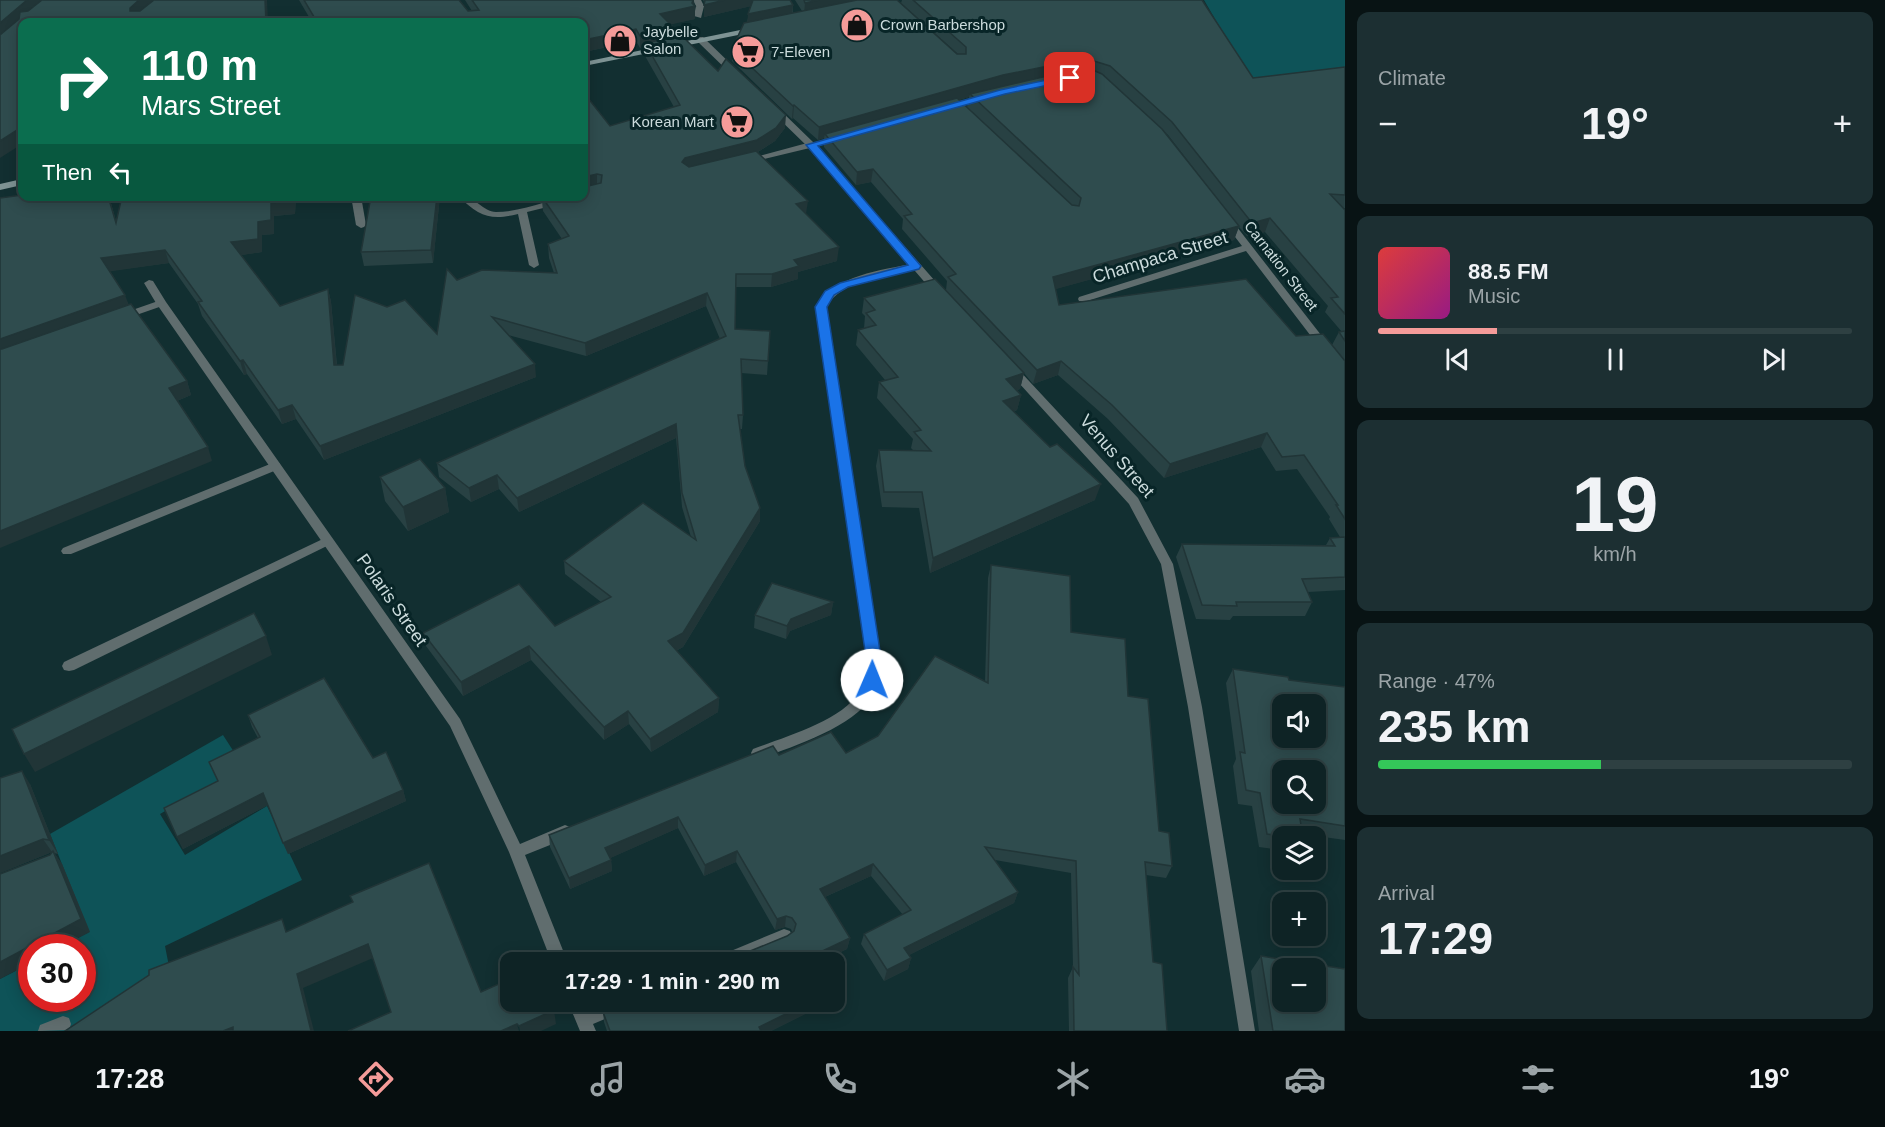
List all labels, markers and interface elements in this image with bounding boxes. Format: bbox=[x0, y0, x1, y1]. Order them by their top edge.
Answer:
shop icon: Crown Barbershop bbox=[839, 7, 875, 43]
place label: Crown Barbershop bbox=[880, 16, 1005, 33]
shop icon: Jaybelle Salon bbox=[602, 23, 638, 59]
place label: Jaybelle Salon bbox=[643, 23, 698, 57]
supermarket icon: 7-Eleven bbox=[730, 34, 766, 70]
icon: right bbox=[42, 42, 120, 120]
text: 110 m bbox=[141, 42, 258, 89]
place label: 7-Eleven bbox=[771, 43, 830, 60]
pin bbox=[1044, 52, 1095, 103]
icon: arrive bbox=[1053, 61, 1086, 94]
text: Climate bbox=[1378, 67, 1446, 89]
text: Mars Street bbox=[141, 91, 281, 121]
text: 19° bbox=[1581, 98, 1649, 149]
supermarket icon: Korean Mart bbox=[719, 104, 755, 140]
text: − bbox=[1378, 105, 1397, 142]
text: + bbox=[1833, 105, 1852, 142]
place label: Korean Mart bbox=[631, 113, 715, 130]
icon: left bbox=[104, 156, 137, 189]
text: Then bbox=[42, 160, 92, 185]
street label: Carnation Street bbox=[1241, 217, 1322, 315]
street label: Champaca Street bbox=[1090, 227, 1230, 287]
text: 88.5 FM bbox=[1468, 259, 1549, 284]
text: Music bbox=[1468, 285, 1520, 307]
icon: previous bbox=[1441, 343, 1474, 376]
icon: pause bbox=[1599, 343, 1632, 376]
icon: next bbox=[1757, 343, 1790, 376]
street label: Venus Street bbox=[1076, 411, 1158, 501]
text: 19 bbox=[1572, 460, 1658, 548]
text: km/h bbox=[1593, 543, 1637, 565]
street label: Polaris Street bbox=[353, 550, 431, 650]
position arrow bbox=[840, 648, 904, 712]
text: Range · 47% bbox=[1378, 670, 1495, 692]
map controls bbox=[1272, 694, 1326, 1012]
button: sound bbox=[1272, 694, 1326, 748]
text: 235 km bbox=[1378, 701, 1531, 752]
button: search bbox=[1272, 760, 1326, 814]
button: layers bbox=[1272, 826, 1326, 880]
text: Arrival bbox=[1378, 882, 1435, 904]
button: + bbox=[1272, 892, 1326, 946]
text: 17:29 bbox=[1378, 913, 1493, 964]
speed limit sign: 30 bbox=[18, 934, 96, 1012]
button: − bbox=[1272, 958, 1326, 1012]
text: 17:29 · 1 min · 290 m bbox=[565, 969, 780, 994]
icon: directions bbox=[355, 1058, 397, 1100]
icon: music bbox=[587, 1058, 629, 1100]
icon: phone bbox=[819, 1058, 861, 1100]
icon: climate bbox=[1052, 1058, 1094, 1100]
icon: car bbox=[1284, 1058, 1326, 1100]
icon: filters bbox=[1517, 1058, 1559, 1100]
text: 17:28 bbox=[95, 1064, 164, 1094]
text: 19° bbox=[1749, 1064, 1790, 1094]

